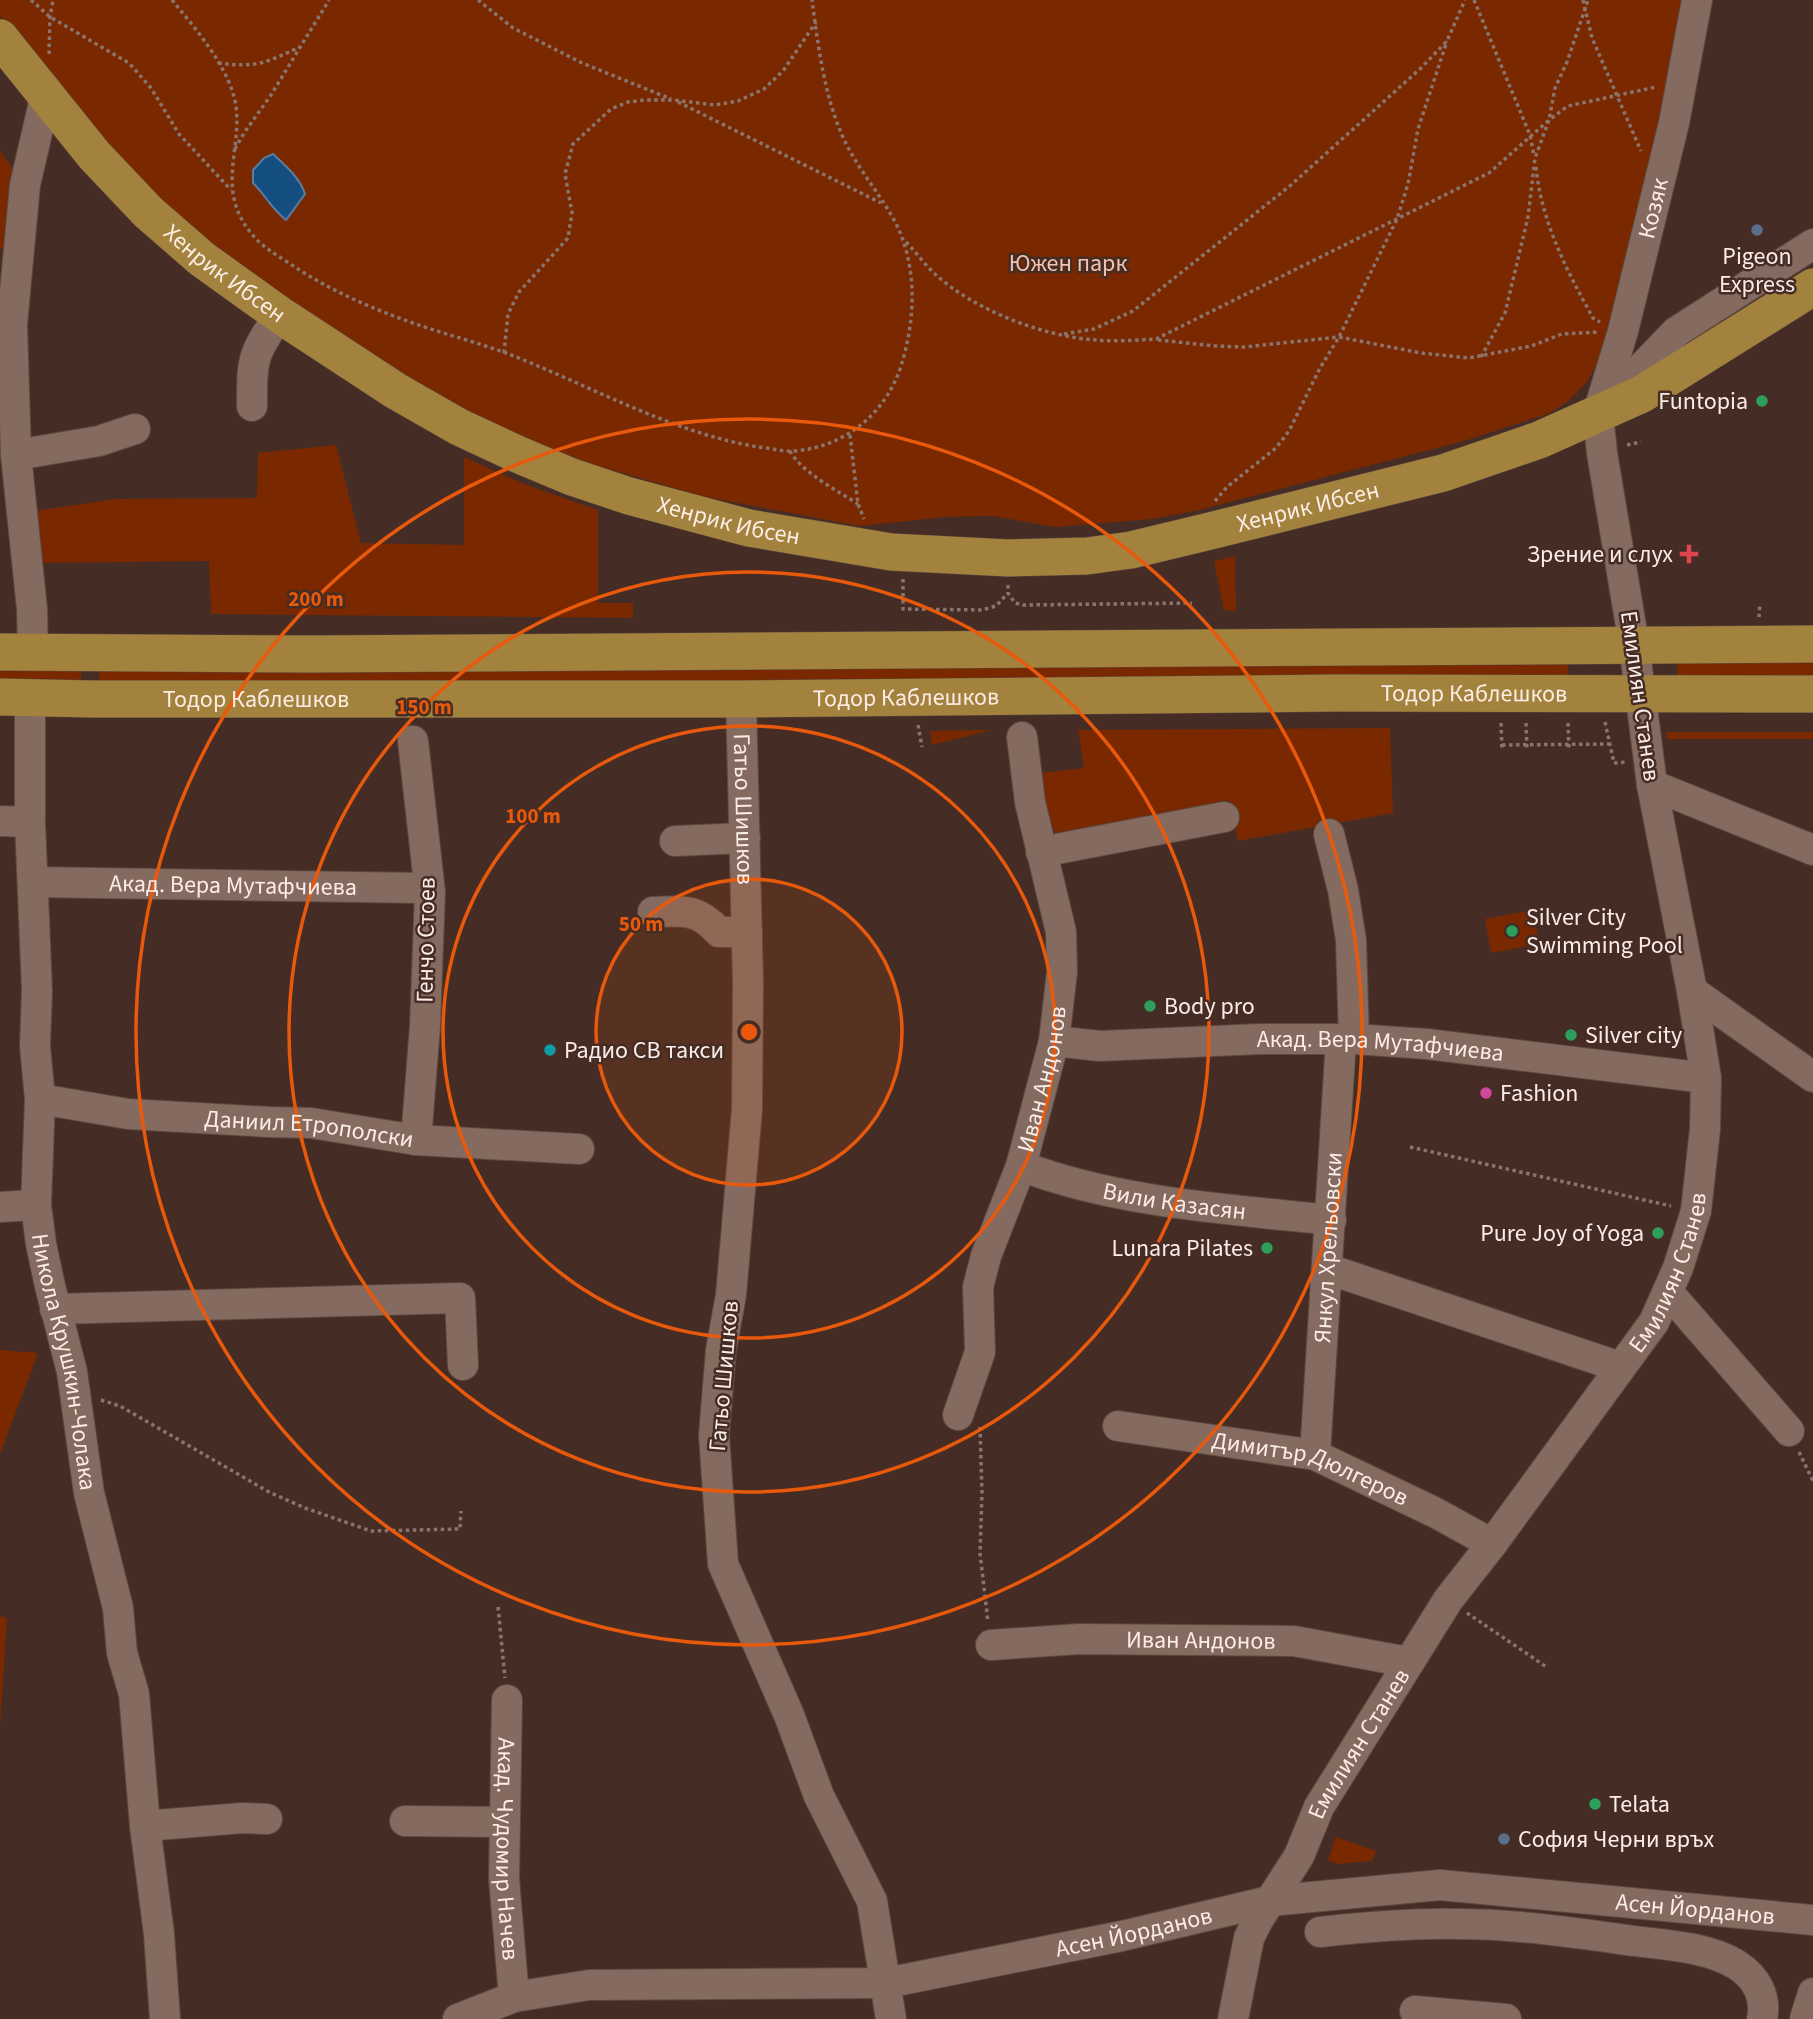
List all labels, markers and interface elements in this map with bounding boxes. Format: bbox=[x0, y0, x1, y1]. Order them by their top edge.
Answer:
street label: Козяк bbox=[1629, 174, 1677, 242]
street label: Хенрик Ибсен bbox=[156, 216, 293, 331]
marker: Pigeon Express bbox=[1749, 222, 1765, 238]
place label: Pigeon Express bbox=[1719, 239, 1795, 302]
park label: Южен парк bbox=[1009, 246, 1127, 281]
place label: Funtopia bbox=[1658, 384, 1748, 419]
marker: Funtopia bbox=[1754, 393, 1770, 409]
street label: Хенрик Ибсен bbox=[1233, 472, 1383, 541]
street label: Хенрик Ибсен bbox=[653, 487, 803, 554]
place label: Зрение и слух bbox=[1527, 537, 1673, 572]
marker: Зрение и слух bbox=[1679, 544, 1699, 564]
text: 200 m bbox=[288, 584, 344, 614]
street label: Емилиян Станев bbox=[1611, 609, 1669, 783]
street label: Тодор Каблешков bbox=[1381, 676, 1567, 711]
street label: Тодор Каблешков bbox=[813, 679, 999, 716]
street label: Тодор Каблешков bbox=[163, 682, 349, 717]
text: 150 m bbox=[396, 692, 452, 722]
street label: Гатьо Шишков bbox=[724, 733, 763, 885]
text: 100 m bbox=[505, 801, 561, 831]
street label: Акад. Вера Мутафчиева bbox=[109, 866, 357, 904]
street label: Генчо Стоев bbox=[407, 877, 445, 1003]
place label: Silver City Swimming Pool bbox=[1526, 900, 1683, 963]
text: 50 m bbox=[619, 909, 663, 939]
marker: Silver City Swimming Pool bbox=[1504, 923, 1520, 939]
place label: Body pro bbox=[1164, 989, 1255, 1024]
marker: Body pro bbox=[1142, 998, 1158, 1014]
street label: Иван Андонов bbox=[1008, 1004, 1075, 1156]
place label: Silver city bbox=[1585, 1018, 1682, 1053]
centre of rings bbox=[737, 1020, 761, 1044]
street label: Акад. Вера Мутафчиева bbox=[1257, 1022, 1506, 1071]
marker: Silver city bbox=[1563, 1027, 1579, 1043]
place label: Радио СВ такси bbox=[564, 1033, 724, 1068]
marker: Радио СВ такси bbox=[542, 1042, 558, 1058]
place label: Fashion bbox=[1500, 1076, 1578, 1111]
marker: Fashion bbox=[1478, 1085, 1494, 1101]
street label: Даниил Етрополски bbox=[203, 1101, 416, 1157]
street label: Янкул Хрельовски bbox=[1305, 1151, 1351, 1344]
street label: Вили Казасян bbox=[1100, 1173, 1248, 1229]
street label: Емилиян Станев bbox=[1620, 1191, 1715, 1360]
place label: Pure Joy of Yoga bbox=[1480, 1216, 1644, 1251]
marker: Pure Joy of Yoga bbox=[1650, 1225, 1666, 1241]
street label: Никола Крушкин-Чолака bbox=[22, 1231, 106, 1493]
place label: Lunara Pilates bbox=[1112, 1231, 1253, 1266]
marker: Lunara Pilates bbox=[1259, 1240, 1275, 1256]
street label: Гатьо Шишков bbox=[700, 1299, 748, 1453]
street label: Димитър Дюлгеров bbox=[1209, 1423, 1414, 1515]
street label: Иван Андонов bbox=[1126, 1622, 1276, 1658]
street label: Емилиян Станев bbox=[1298, 1662, 1419, 1824]
street label: Акад. Чудомир Начев bbox=[486, 1737, 528, 1962]
place label: Telata bbox=[1609, 1787, 1670, 1822]
marker: Telata bbox=[1587, 1796, 1603, 1812]
place label: София Черни връх bbox=[1518, 1822, 1715, 1857]
marker: София Черни връх bbox=[1496, 1831, 1512, 1847]
street label: Асен Йорданов bbox=[1614, 1884, 1776, 1934]
street label: Асен Йорданов bbox=[1052, 1898, 1216, 1966]

